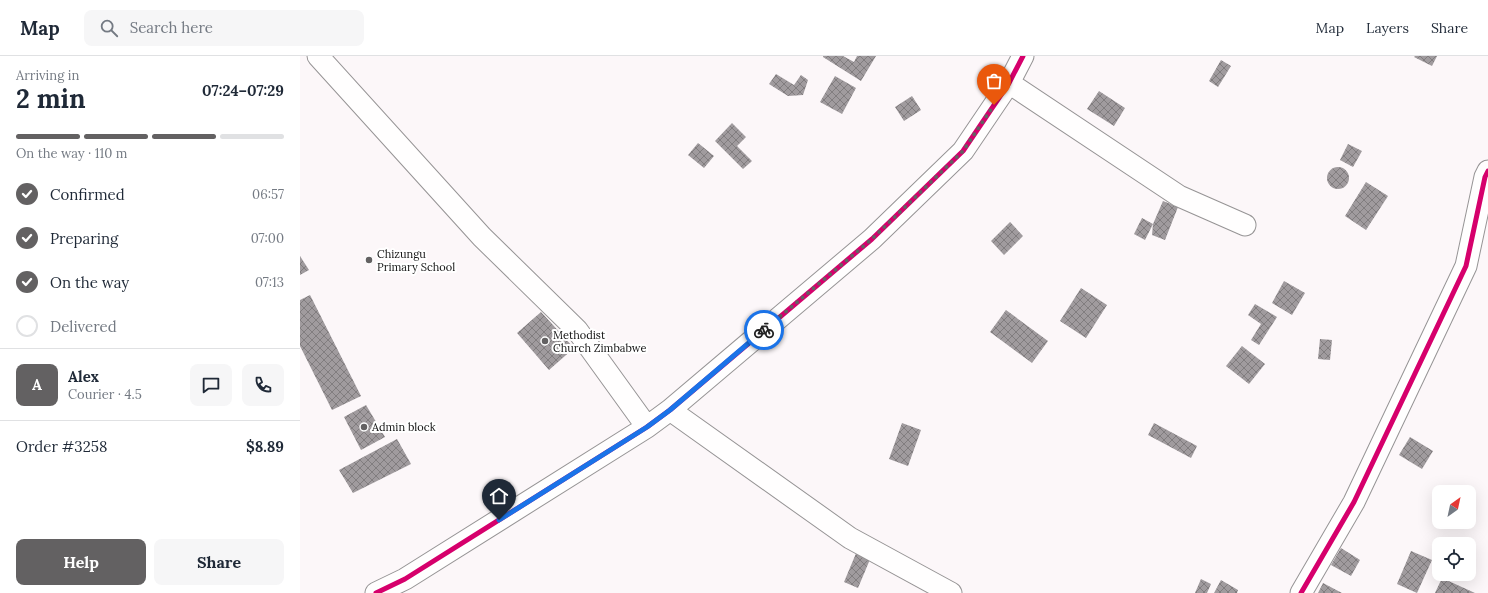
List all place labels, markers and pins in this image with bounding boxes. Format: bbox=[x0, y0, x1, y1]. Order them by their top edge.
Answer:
pin bbox=[977, 64, 1011, 105]
place label: Chizungu Primary School bbox=[377, 247, 455, 274]
marker: Chizungu Primary School bbox=[364, 255, 374, 265]
place label: Methodist Church Zimbabwe bbox=[553, 328, 647, 355]
marker: Methodist Church Zimbabwe bbox=[540, 336, 550, 346]
place label: Admin block bbox=[371, 420, 436, 434]
marker: Admin block bbox=[359, 422, 369, 432]
pin bbox=[482, 479, 516, 520]

